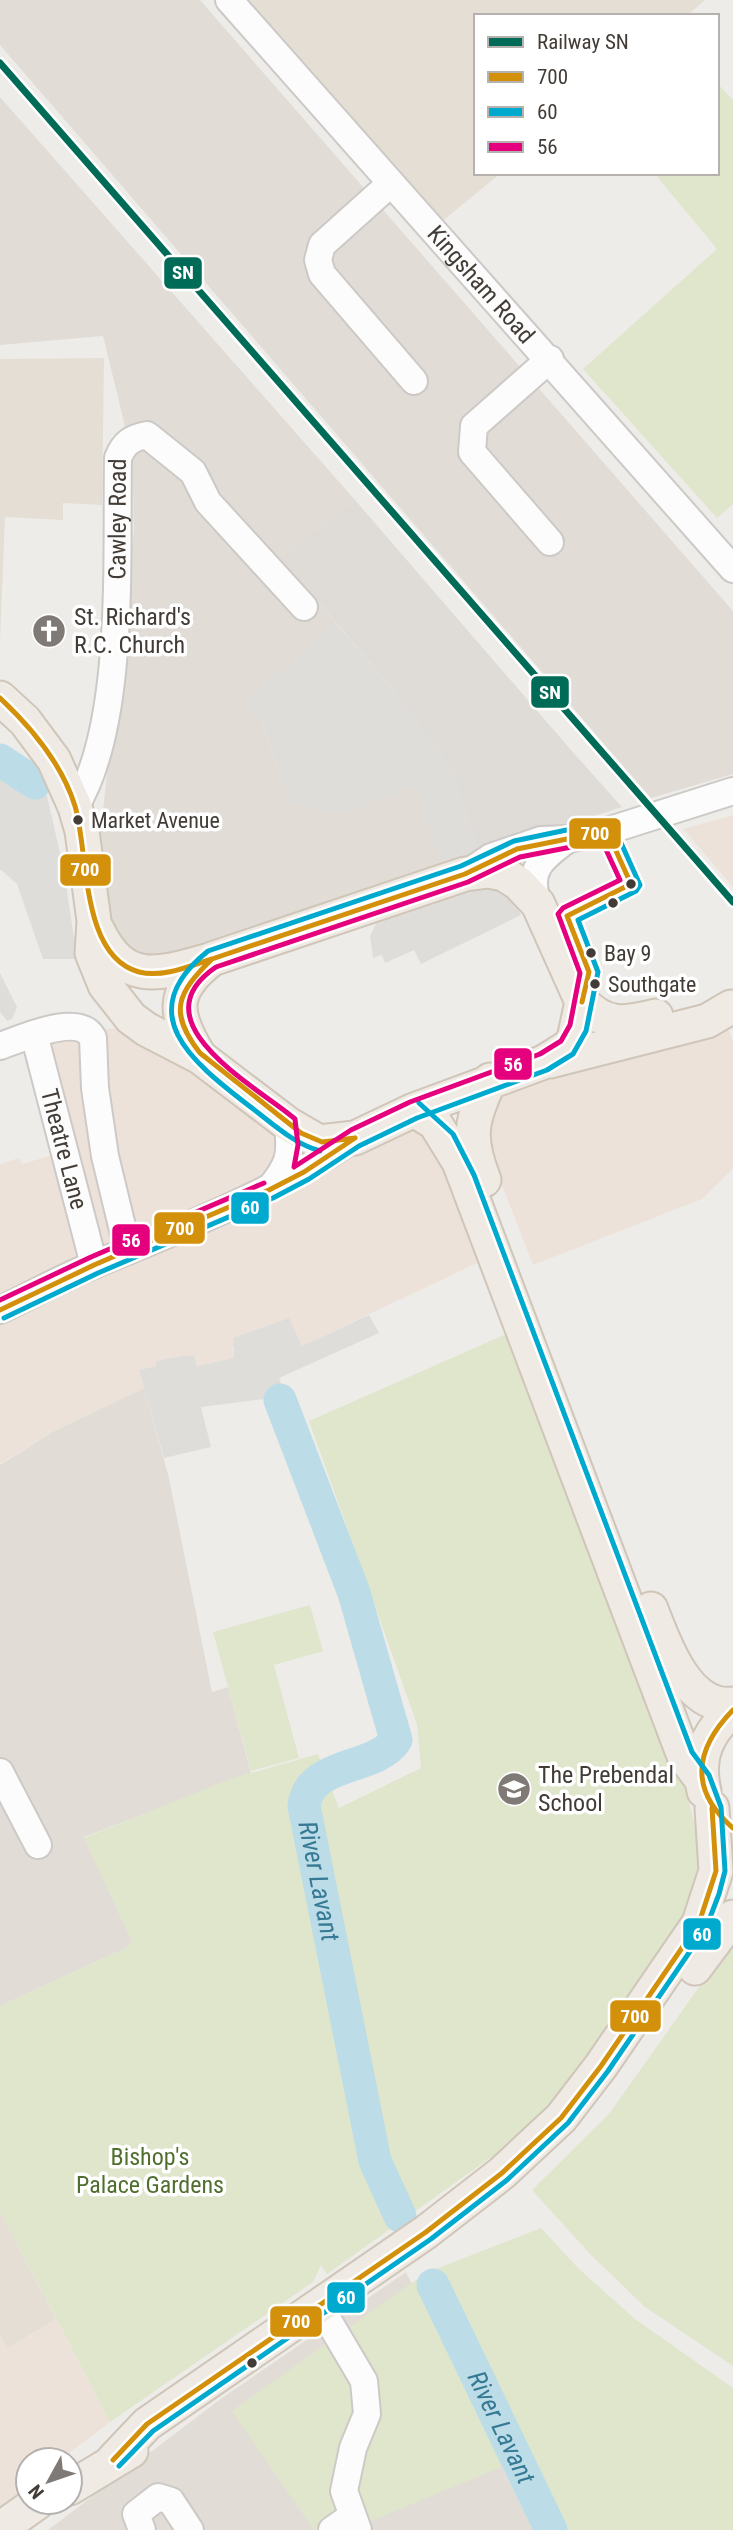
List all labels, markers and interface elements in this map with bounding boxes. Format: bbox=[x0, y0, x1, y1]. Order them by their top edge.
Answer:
legend bbox=[474, 14, 719, 175]
text: Railway SN bbox=[537, 30, 629, 54]
text: 700 bbox=[537, 65, 568, 89]
text: 60 bbox=[537, 100, 558, 124]
text: 56 bbox=[537, 135, 558, 159]
street label: Kingsham Road bbox=[421, 220, 540, 349]
line badge: SN bbox=[163, 256, 203, 290]
text: SN bbox=[172, 261, 194, 284]
street label: Cawley Road bbox=[103, 458, 132, 580]
place label: St. Richard's R.C. Church bbox=[74, 603, 191, 659]
church icon: St. Richard's R.C. Church bbox=[30, 612, 68, 650]
line badge: SN bbox=[530, 675, 570, 709]
text: SN bbox=[539, 681, 561, 704]
place label: Market Avenue bbox=[91, 808, 220, 833]
marker: Market Avenue bbox=[71, 813, 85, 827]
line badge: 700 bbox=[568, 817, 622, 850]
text: 700 bbox=[581, 822, 609, 845]
line badge: 700 bbox=[59, 853, 112, 887]
text: 700 bbox=[71, 858, 99, 881]
unlabelled marker bbox=[624, 877, 638, 891]
unlabelled marker bbox=[606, 896, 620, 910]
place label: Bay 9 bbox=[604, 941, 651, 966]
marker: Bay 9 bbox=[584, 946, 598, 960]
place label: Southgate bbox=[608, 972, 696, 997]
marker: Southgate bbox=[588, 977, 602, 991]
line badge: 56 bbox=[493, 1047, 533, 1081]
text: 56 bbox=[503, 1053, 523, 1076]
street label: Theatre Lane bbox=[35, 1086, 93, 1213]
line badge: 60 bbox=[230, 1191, 270, 1225]
text: 60 bbox=[240, 1196, 260, 1219]
line badge: 700 bbox=[153, 1211, 206, 1245]
text: 700 bbox=[166, 1217, 194, 1240]
line badge: 56 bbox=[111, 1223, 151, 1257]
text: 56 bbox=[121, 1229, 141, 1252]
place label: The Prebendal School bbox=[538, 1761, 674, 1817]
school or university icon: The Prebendal School bbox=[495, 1770, 533, 1808]
water label: River Lavant bbox=[292, 1819, 346, 1944]
line badge: 60 bbox=[682, 1917, 722, 1951]
text: 60 bbox=[692, 1923, 712, 1946]
line badge: 700 bbox=[609, 1999, 662, 2033]
text: 700 bbox=[621, 2005, 649, 2028]
park label: Bishop's Palace Gardens bbox=[76, 2143, 224, 2199]
line badge: 60 bbox=[326, 2281, 366, 2314]
text: 60 bbox=[336, 2286, 356, 2309]
line badge: 700 bbox=[269, 2305, 323, 2338]
text: 700 bbox=[282, 2310, 310, 2333]
unlabelled marker bbox=[245, 2356, 259, 2370]
water label: River Lavant bbox=[462, 2366, 542, 2489]
north arrow bbox=[14, 2446, 84, 2516]
text: N bbox=[24, 2480, 49, 2503]

